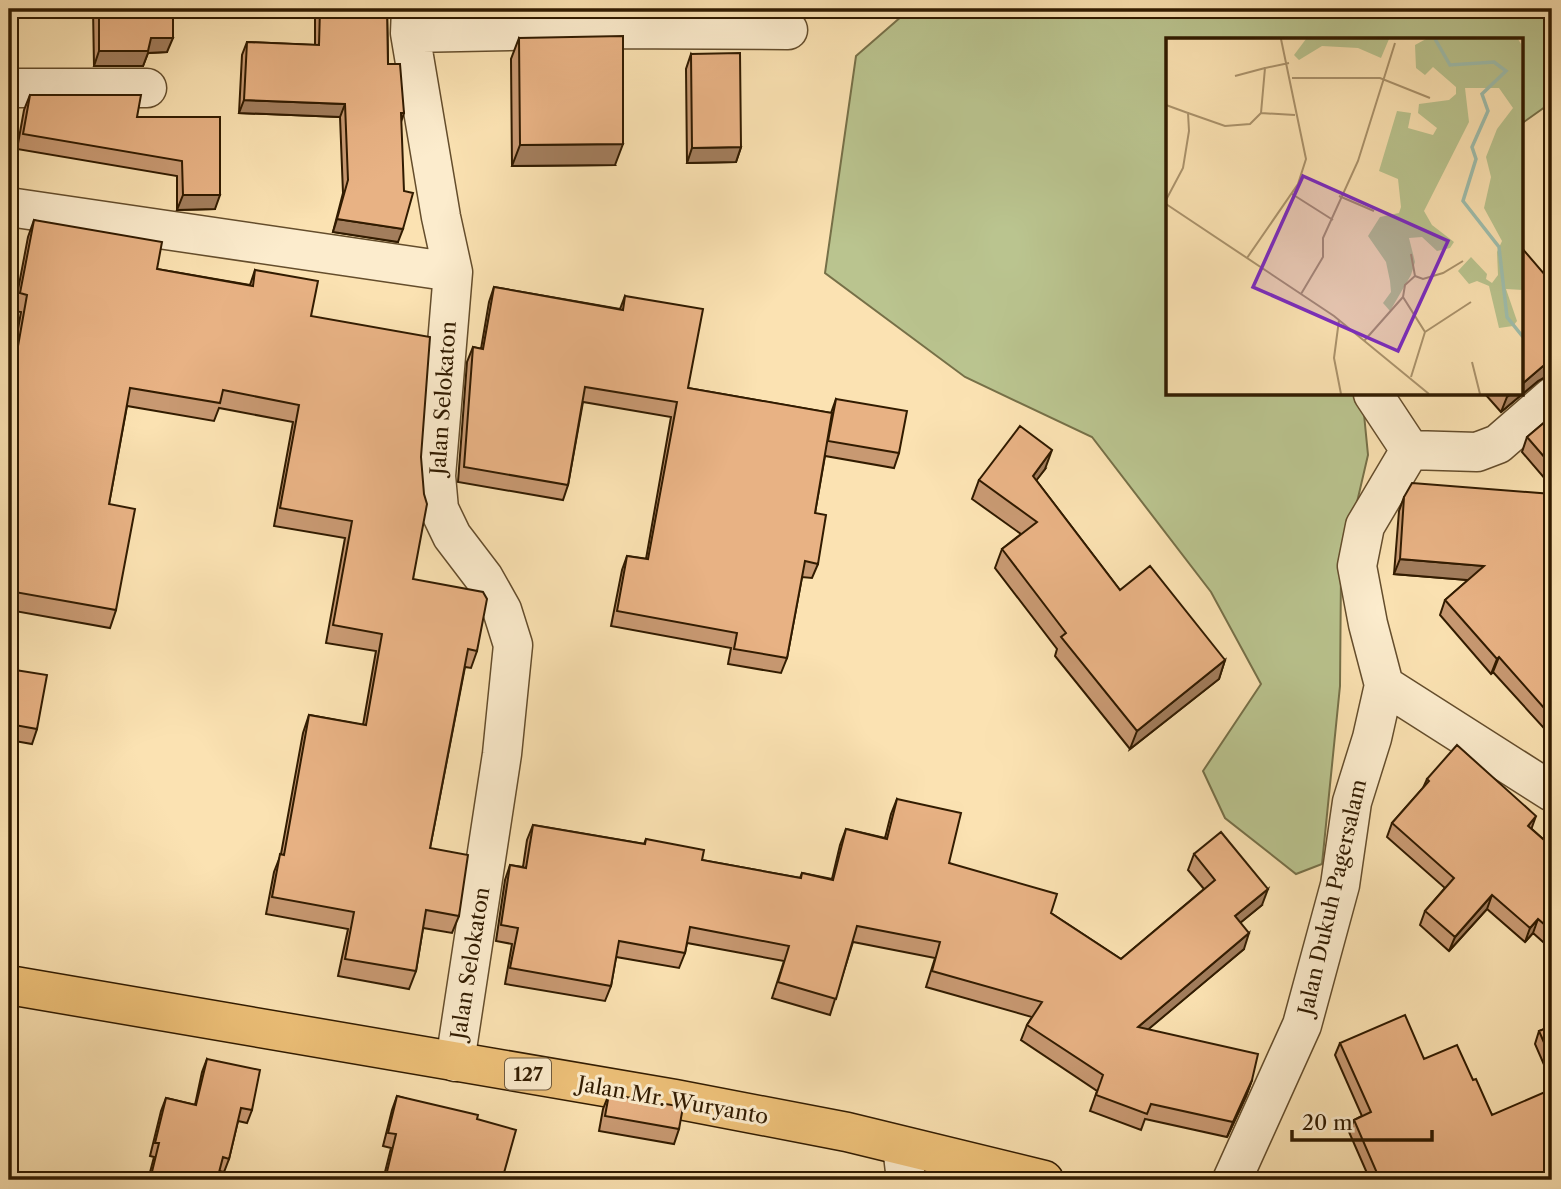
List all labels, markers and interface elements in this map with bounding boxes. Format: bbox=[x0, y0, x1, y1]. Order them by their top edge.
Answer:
inset map bbox=[1166, 38, 1522, 396]
street label: Jalan Selokaton bbox=[425, 320, 461, 479]
street label: Jalan Dukuh Pagersalam bbox=[1292, 776, 1371, 1020]
street label: Jalan Selokaton bbox=[445, 885, 494, 1044]
road number: 127 bbox=[505, 1058, 551, 1090]
street label: Jalan Mr. Wuryanto bbox=[573, 1070, 770, 1129]
scale bar bbox=[1292, 1098, 1432, 1142]
text: 20 m bbox=[1302, 1110, 1353, 1135]

